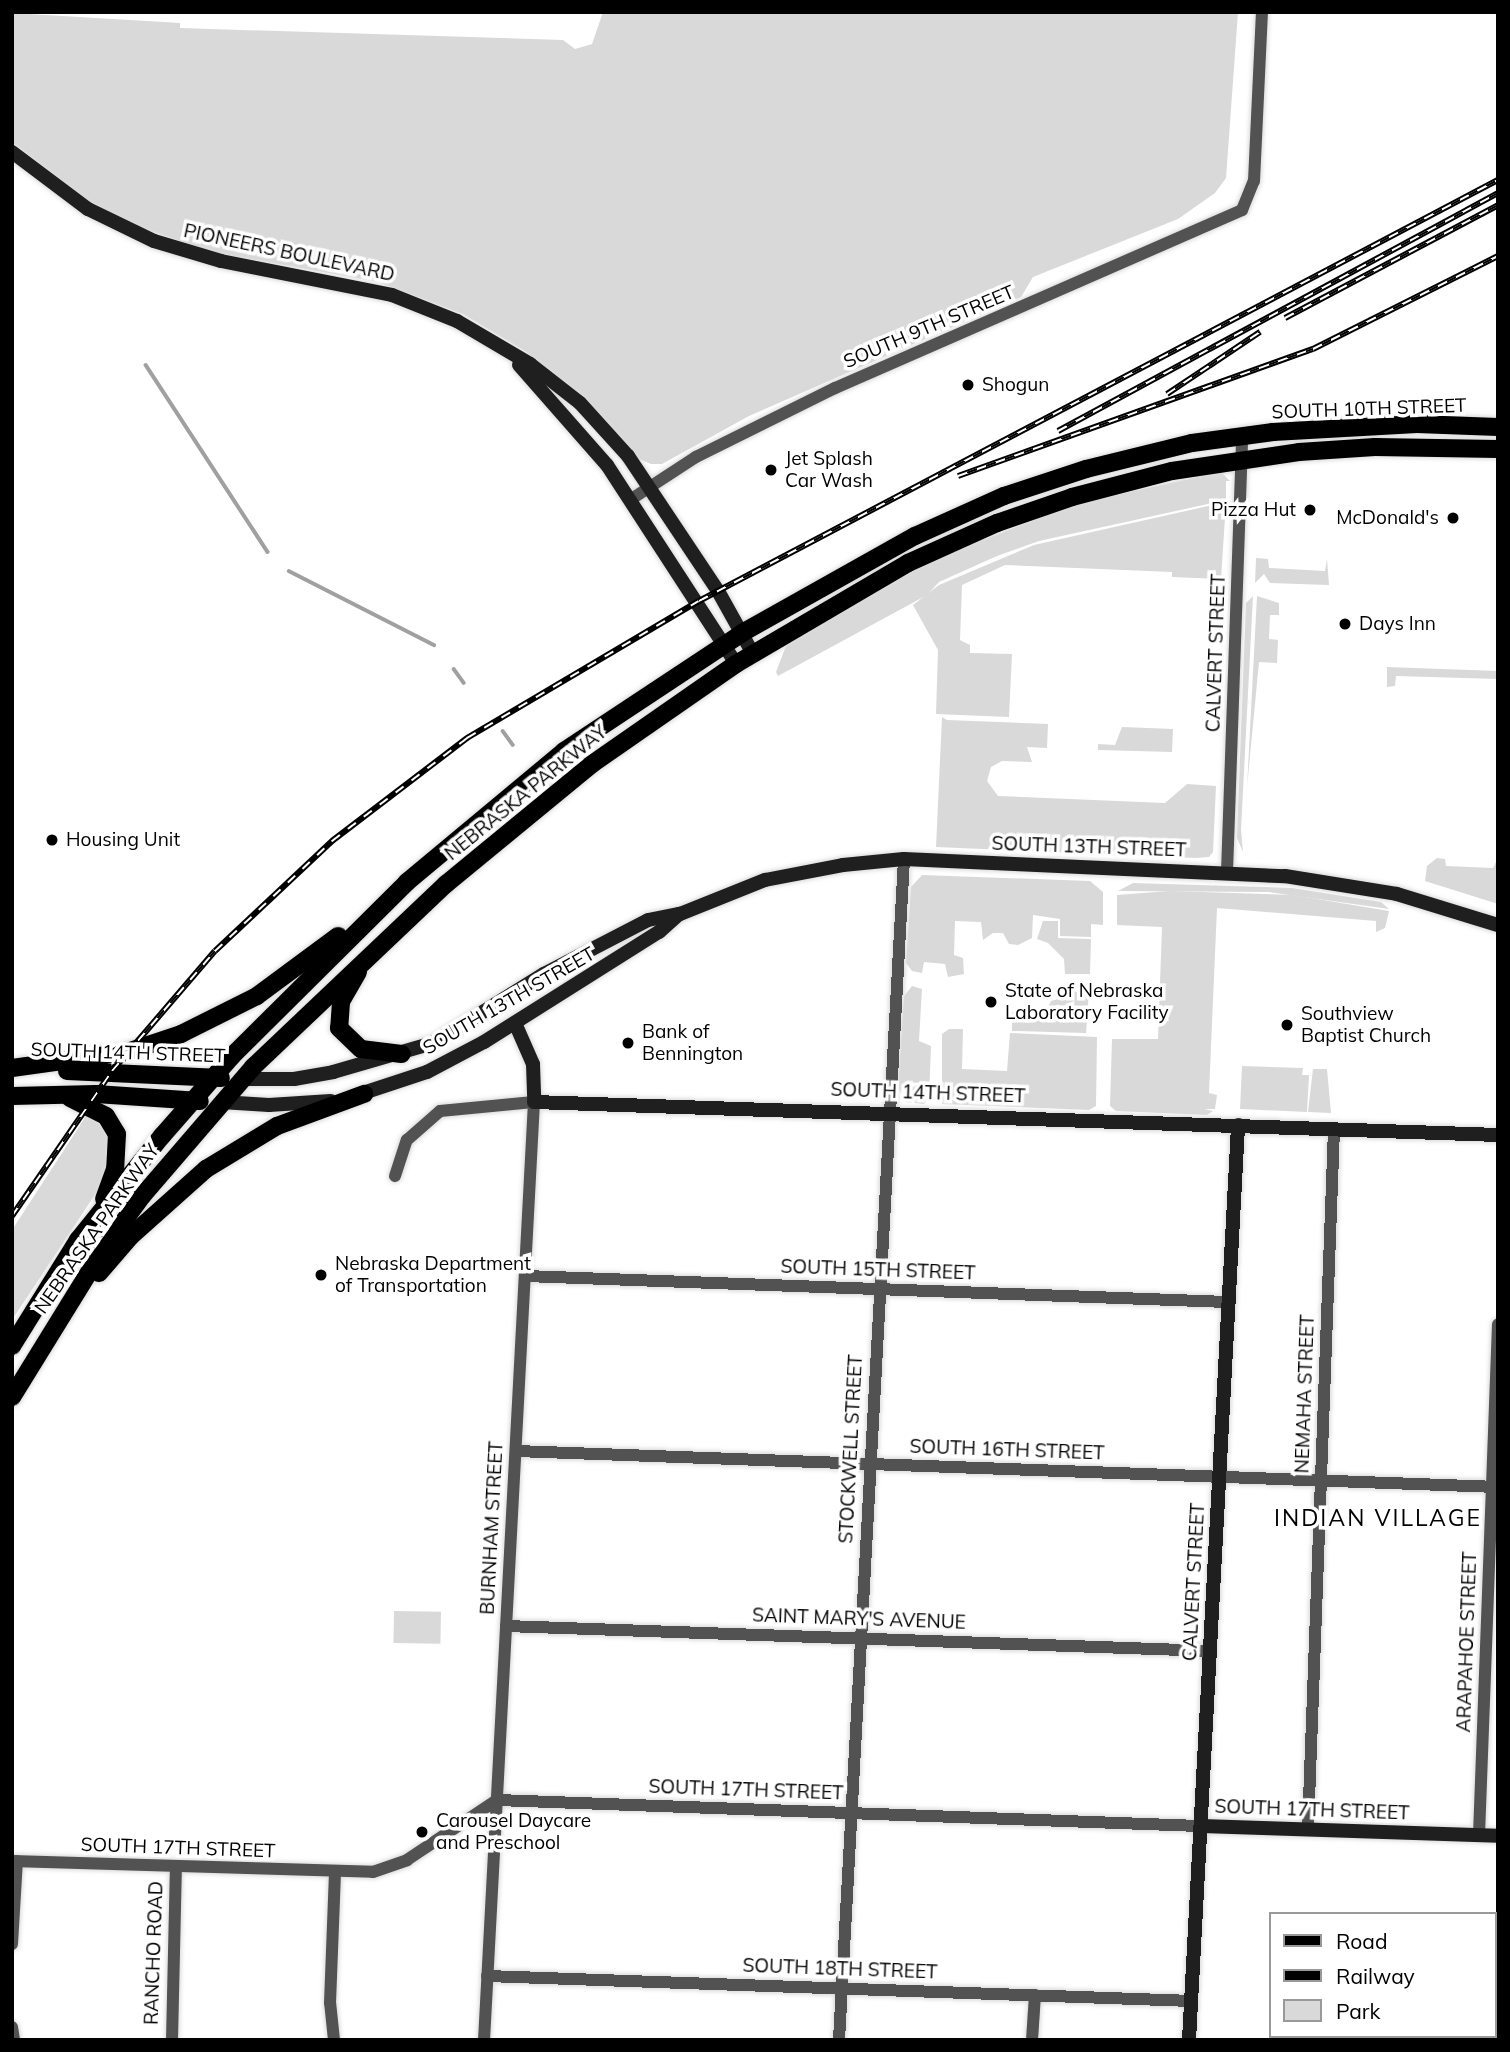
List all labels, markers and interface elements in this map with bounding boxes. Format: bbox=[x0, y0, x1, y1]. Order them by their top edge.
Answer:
street label: PIONEERS BOULEVARD bbox=[182, 220, 396, 286]
street label: SOUTH 9TH STREET bbox=[840, 281, 1018, 373]
place label: Shogun bbox=[982, 374, 1049, 396]
marker: Shogun bbox=[960, 377, 976, 393]
street label: SOUTH 10TH STREET bbox=[1271, 394, 1467, 424]
place label: Jet Splash Car Wash bbox=[785, 448, 873, 492]
marker: Jet Splash Car Wash bbox=[763, 462, 779, 478]
place label: Pizza Hut bbox=[1211, 499, 1296, 521]
marker: Pizza Hut bbox=[1302, 502, 1318, 518]
place label: McDonald's bbox=[1336, 507, 1439, 529]
marker: McDonald's bbox=[1445, 510, 1461, 526]
street label: CALVERT STREET bbox=[1202, 573, 1230, 733]
place label: Days Inn bbox=[1359, 613, 1436, 635]
marker: Days Inn bbox=[1337, 616, 1353, 632]
street label: NEBRASKA PARKWAY bbox=[440, 721, 612, 865]
place label: Housing Unit bbox=[66, 829, 180, 851]
marker: Housing Unit bbox=[44, 832, 60, 848]
street label: SOUTH 13TH STREET bbox=[991, 832, 1187, 862]
street label: SOUTH 13TH STREET bbox=[419, 942, 599, 1060]
place label: State of Nebraska Laboratory Facility bbox=[1005, 980, 1169, 1024]
marker: State of Nebraska Laboratory Facility bbox=[983, 994, 999, 1010]
place label: Southview Baptist Church bbox=[1301, 1003, 1431, 1047]
marker: Southview Baptist Church bbox=[1279, 1017, 1295, 1033]
place label: Bank of Bennington bbox=[642, 1021, 743, 1065]
marker: Bank of Bennington bbox=[620, 1035, 636, 1051]
street label: SOUTH 14TH STREET bbox=[30, 1038, 226, 1068]
street label: SOUTH 14TH STREET bbox=[830, 1078, 1026, 1108]
street label: NEBRASKA PARKWAY bbox=[30, 1140, 164, 1318]
place label: Nebraska Department of Transportation bbox=[335, 1253, 531, 1297]
street label: SOUTH 15TH STREET bbox=[780, 1255, 976, 1285]
marker: Nebraska Department of Transportation bbox=[313, 1267, 329, 1283]
street label: NEMAHA STREET bbox=[1291, 1314, 1319, 1474]
street label: STOCKWELL STREET bbox=[835, 1354, 867, 1544]
street label: SOUTH 16TH STREET bbox=[909, 1435, 1105, 1465]
street label: BURNHAM STREET bbox=[476, 1441, 508, 1615]
street label: CALVERT STREET bbox=[1178, 1502, 1210, 1662]
district label: INDIAN VILLAGE bbox=[1276, 1504, 1480, 1532]
street label: ARAPAHOE STREET bbox=[1452, 1551, 1482, 1733]
street label: SAINT MARY'S AVENUE bbox=[752, 1604, 966, 1634]
street label: SOUTH 17TH STREET bbox=[648, 1775, 844, 1805]
street label: SOUTH 17TH STREET bbox=[1214, 1795, 1410, 1825]
place label: Carousel Daycare and Preschool bbox=[436, 1810, 591, 1854]
marker: Carousel Daycare and Preschool bbox=[414, 1824, 430, 1840]
street label: SOUTH 17TH STREET bbox=[80, 1833, 276, 1863]
street label: RANCHO ROAD bbox=[140, 1881, 168, 2025]
legend bbox=[1268, 1912, 1496, 2038]
text: Road bbox=[1336, 1928, 1387, 1954]
street label: SOUTH 18TH STREET bbox=[742, 1954, 938, 1984]
text: Railway bbox=[1336, 1963, 1415, 1989]
text: Park bbox=[1336, 1998, 1380, 2024]

